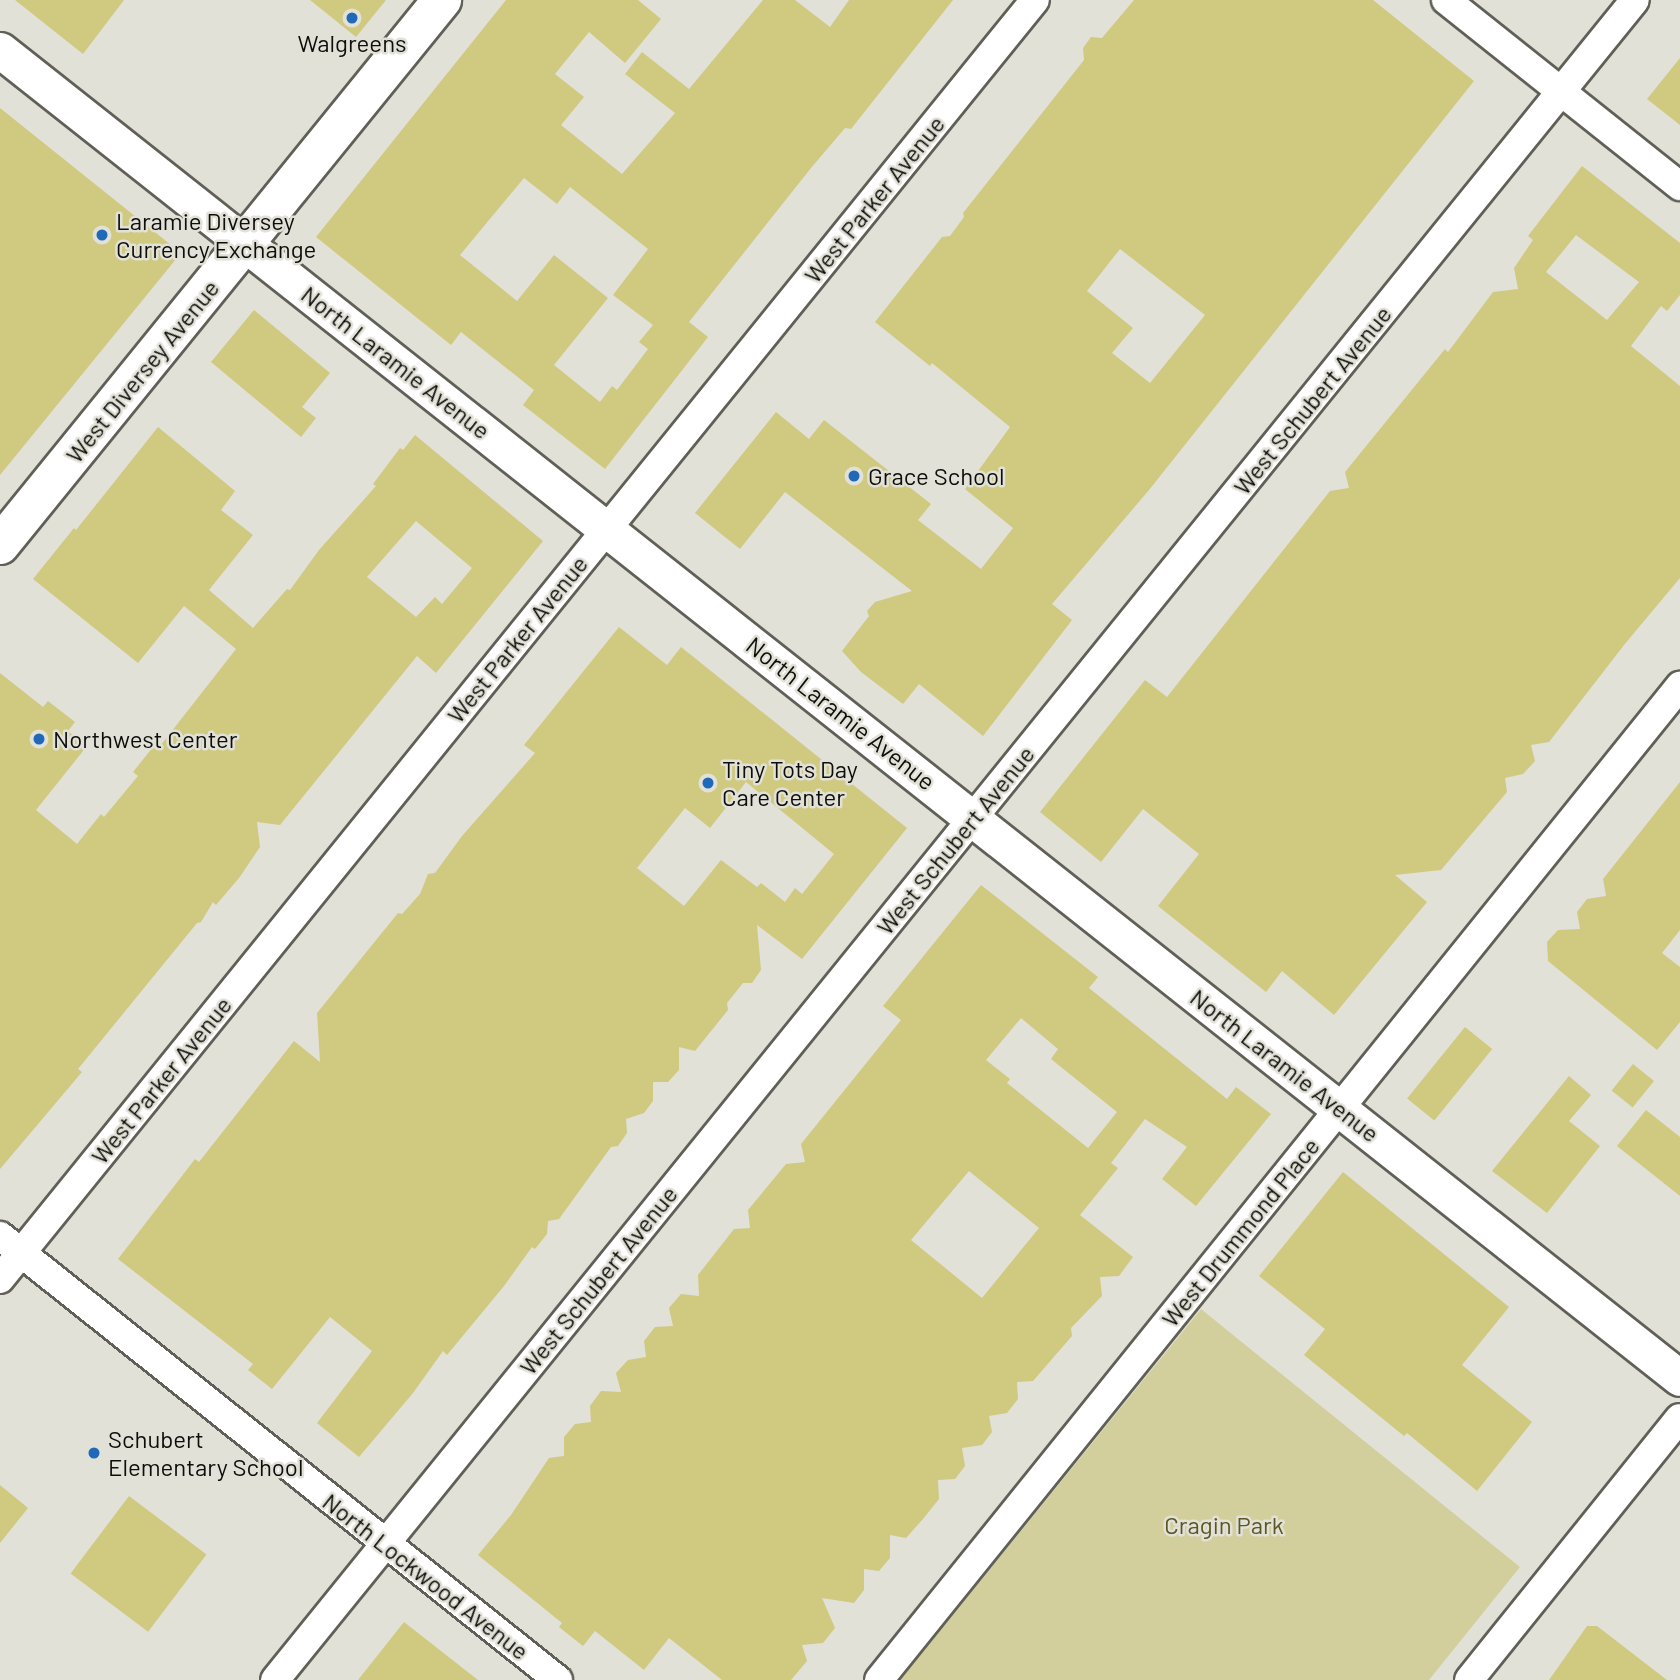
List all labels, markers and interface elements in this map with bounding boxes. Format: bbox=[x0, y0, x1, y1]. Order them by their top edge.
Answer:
marker: Walgreens bbox=[344, 10, 360, 26]
place label: Walgreens bbox=[297, 29, 407, 57]
street label: West Parker Avenue bbox=[798, 110, 950, 288]
place label: Laramie Diversey Currency Exchange bbox=[116, 207, 316, 263]
marker: Laramie Diversey Currency Exchange bbox=[94, 227, 110, 243]
street label: West Diversey Avenue bbox=[59, 274, 225, 468]
street label: North Laramie Avenue bbox=[296, 279, 496, 445]
street label: West Schubert Avenue bbox=[1227, 300, 1397, 500]
place label: Grace School bbox=[868, 462, 1005, 490]
marker: Grace School bbox=[846, 468, 862, 484]
street label: West Parker Avenue bbox=[441, 550, 593, 728]
street label: North Laramie Avenue bbox=[741, 630, 941, 796]
place label: Northwest Center bbox=[53, 725, 238, 753]
marker: Northwest Center bbox=[31, 731, 47, 747]
street label: West Schubert Avenue bbox=[870, 740, 1040, 940]
place label: Tiny Tots Day Care Center bbox=[722, 755, 858, 811]
marker: Tiny Tots Day Care Center bbox=[700, 775, 716, 791]
street label: North Laramie Avenue bbox=[1185, 982, 1385, 1148]
street label: West Parker Avenue bbox=[85, 991, 237, 1169]
street label: West Drummond Place bbox=[1155, 1132, 1325, 1332]
street label: West Schubert Avenue bbox=[513, 1180, 683, 1380]
place label: Schubert Elementary School bbox=[108, 1425, 303, 1481]
marker: Schubert Elementary School bbox=[86, 1445, 102, 1461]
street label: North Lockwood Avenue bbox=[317, 1487, 535, 1665]
park label: Cragin Park bbox=[1164, 1511, 1284, 1539]

